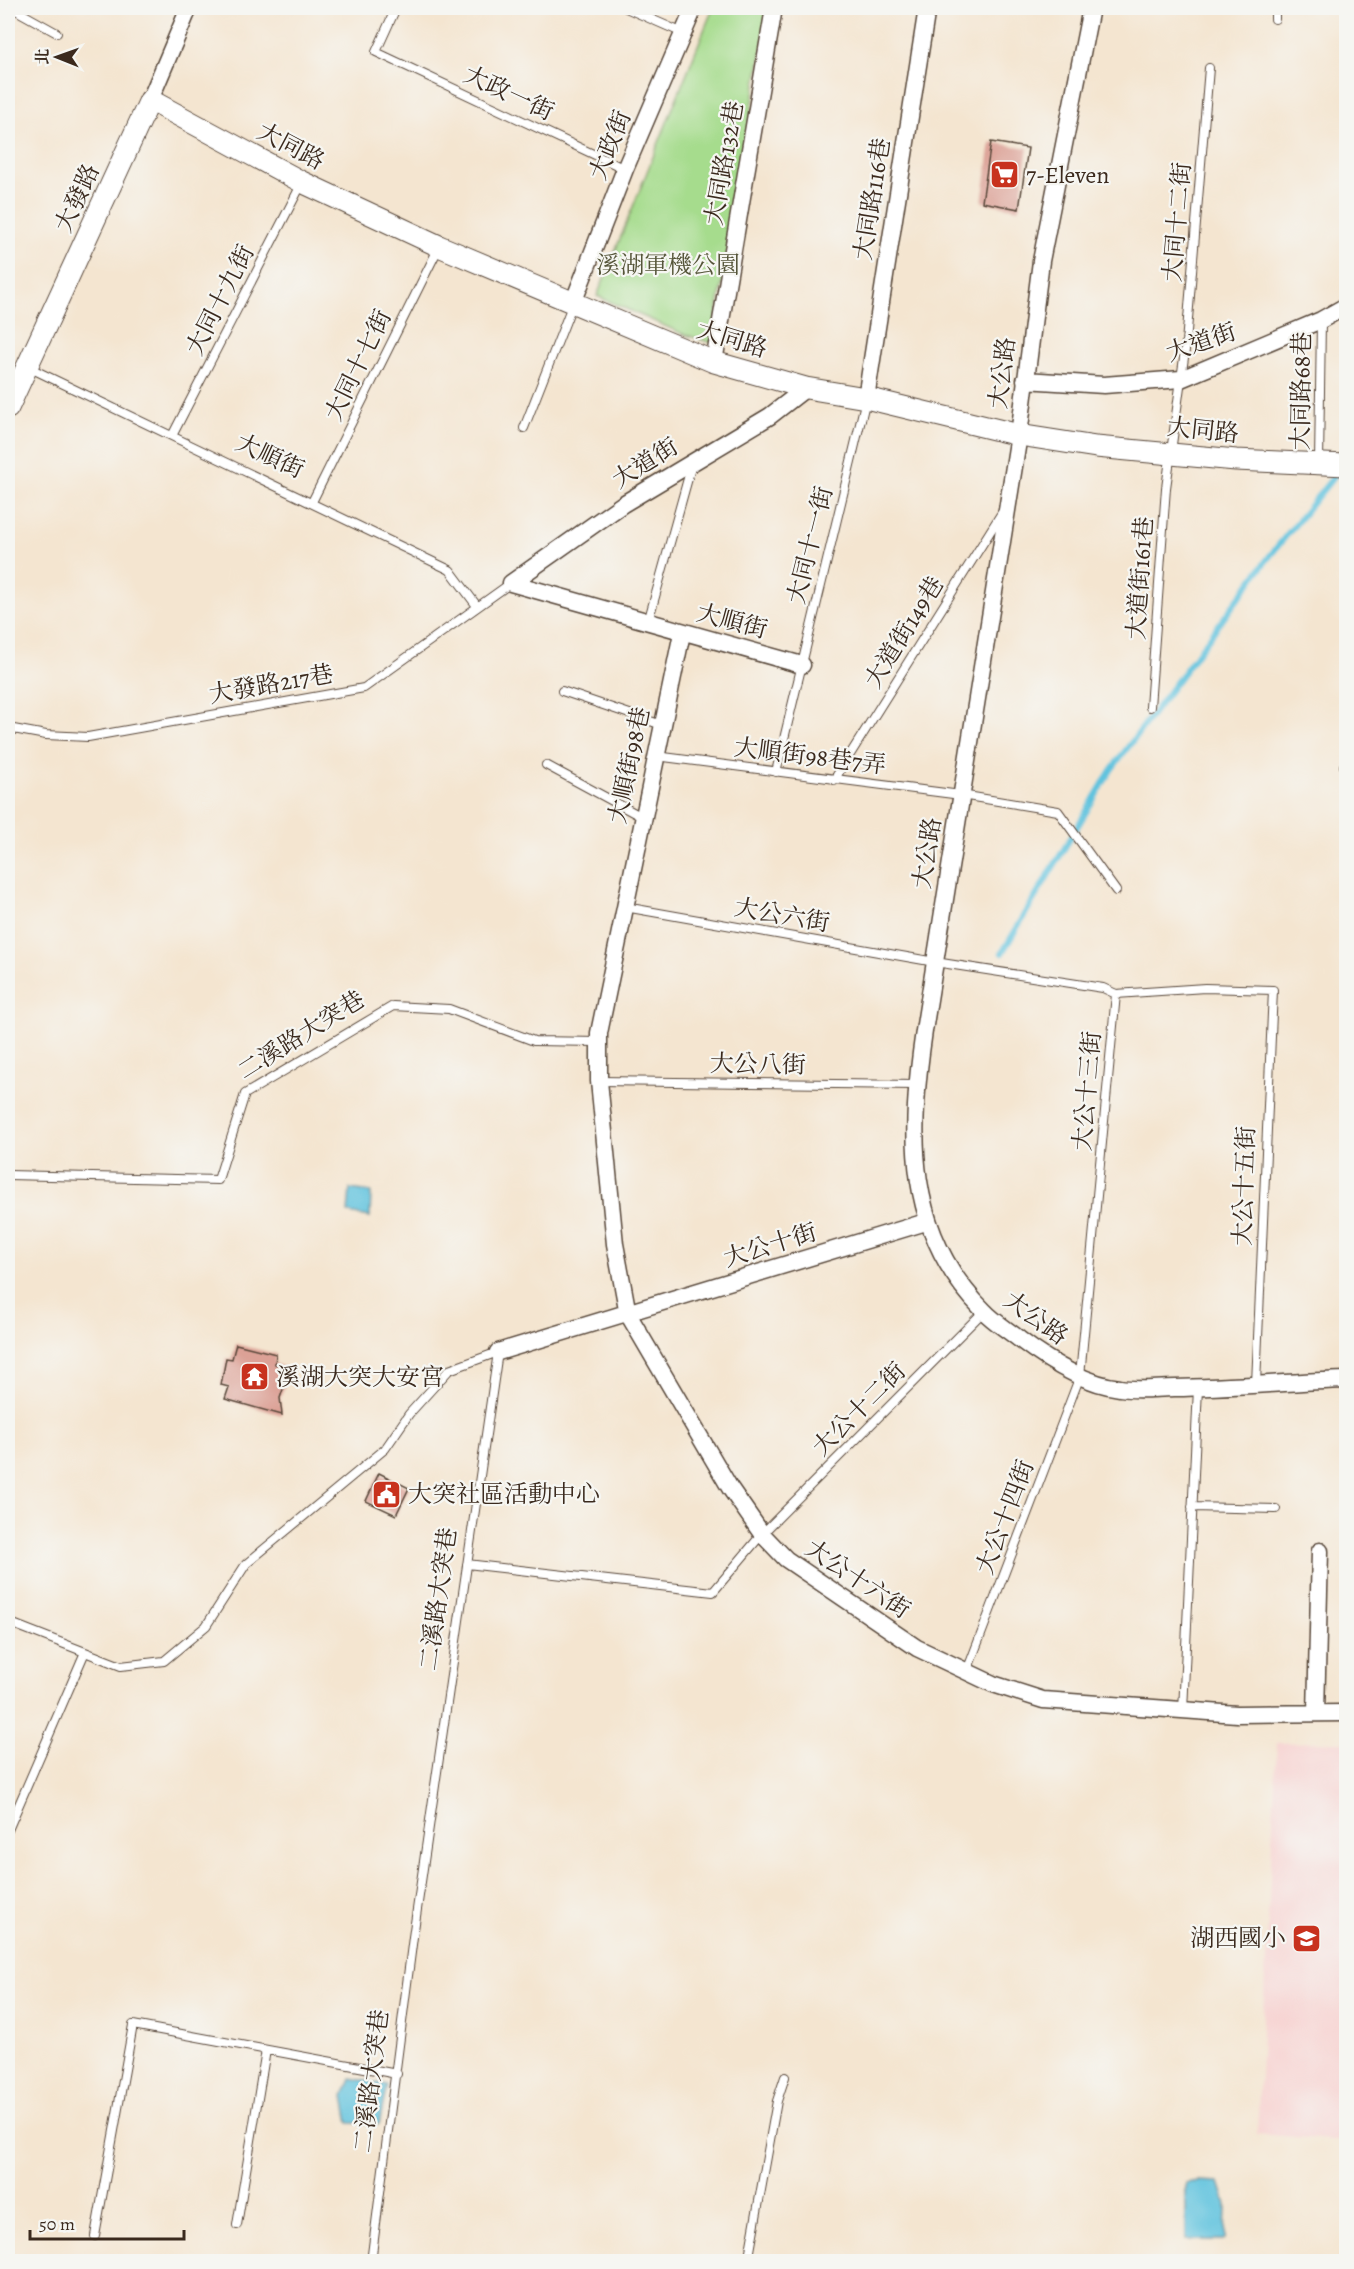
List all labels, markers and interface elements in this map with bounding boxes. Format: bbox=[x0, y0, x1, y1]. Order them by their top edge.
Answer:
north arrow bbox=[27, 27, 87, 87]
text: 北 bbox=[32, 49, 54, 65]
street label: 大政一街 bbox=[459, 58, 559, 128]
street label: 大同路132巷 bbox=[697, 98, 751, 228]
street label: 大政街 bbox=[582, 106, 638, 184]
street label: 大同路 bbox=[252, 115, 330, 177]
street label: 大同路116巷 bbox=[847, 135, 897, 263]
street label: 大發路 bbox=[47, 159, 107, 237]
supermarket icon: 7-Eleven bbox=[989, 159, 1021, 191]
place label: 7-Eleven bbox=[1026, 159, 1109, 191]
street label: 大同十二街 bbox=[1156, 161, 1198, 283]
street label: 大同十九街 bbox=[179, 239, 261, 361]
park label: 溪湖軍機公園 bbox=[596, 249, 740, 281]
street label: 大同十七街 bbox=[317, 304, 399, 426]
street label: 大同路 bbox=[693, 313, 771, 365]
street label: 大道街 bbox=[1162, 315, 1240, 369]
street label: 大同路68巷 bbox=[1284, 331, 1318, 451]
street label: 大公路 bbox=[982, 335, 1022, 411]
street label: 大同路 bbox=[1166, 410, 1240, 450]
street label: 大順街 bbox=[231, 426, 309, 486]
street label: 大道街 bbox=[606, 430, 684, 496]
street label: 大同十一街 bbox=[780, 483, 840, 607]
street label: 大道街161巷 bbox=[1120, 515, 1160, 641]
street label: 大道街149巷 bbox=[857, 570, 951, 694]
street label: 大順街 bbox=[693, 596, 771, 646]
street label: 大發路217巷 bbox=[206, 657, 336, 711]
street label: 大順街98巷 bbox=[601, 704, 657, 826]
street label: 大順街98巷7弄 bbox=[732, 731, 888, 781]
street label: 大公路 bbox=[906, 815, 948, 891]
street label: 大公六街 bbox=[732, 891, 832, 939]
street label: 二溪路大突巷 bbox=[231, 983, 371, 1087]
street label: 大公十三街 bbox=[1066, 1030, 1108, 1152]
street label: 大公八街 bbox=[710, 1047, 806, 1081]
street label: 大公十五街 bbox=[1226, 1125, 1262, 1247]
street label: 大公十街 bbox=[719, 1216, 821, 1274]
street label: 大公路 bbox=[997, 1284, 1075, 1352]
street label: 大公十二街 bbox=[805, 1355, 913, 1463]
temple icon: 溪湖大突大安宮 bbox=[239, 1361, 271, 1393]
place label: 溪湖大突大安宮 bbox=[276, 1361, 444, 1393]
street label: 大公十四街 bbox=[969, 1455, 1041, 1579]
public building icon: 大突社區活動中心 bbox=[371, 1478, 403, 1510]
place label: 大突社區活動中心 bbox=[408, 1478, 600, 1510]
street label: 二溪路大突巷 bbox=[412, 1525, 464, 1673]
street label: 大公十六街 bbox=[799, 1532, 917, 1626]
place label: 湖西國小 bbox=[1190, 1922, 1286, 1954]
school or university icon: 湖西國小 bbox=[1291, 1922, 1323, 1954]
street label: 二溪路大突巷 bbox=[346, 2008, 396, 2154]
scale bar bbox=[30, 2203, 184, 2241]
text: 50 m bbox=[39, 2212, 75, 2236]

